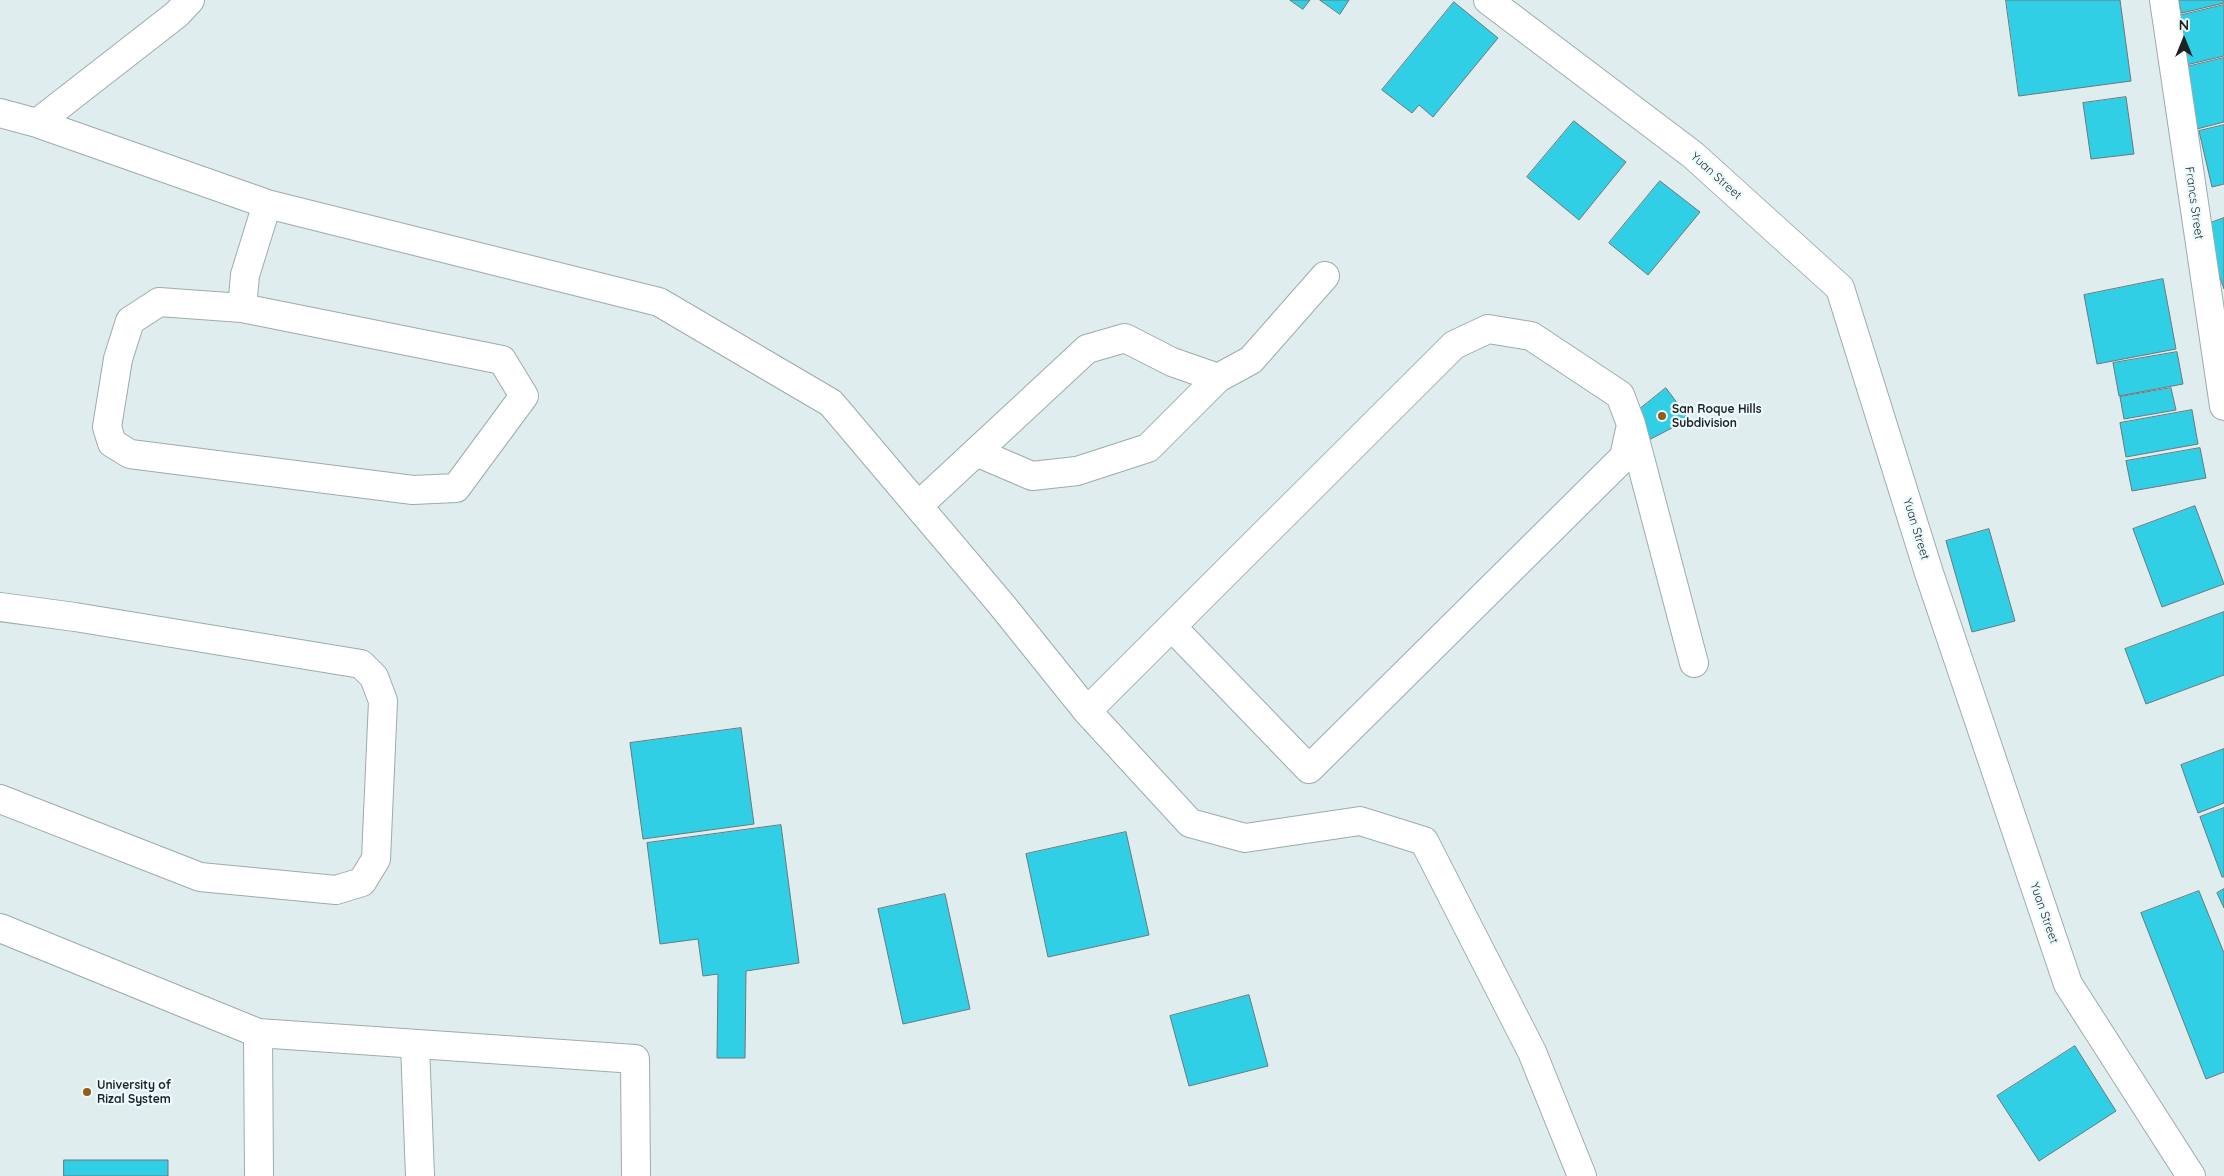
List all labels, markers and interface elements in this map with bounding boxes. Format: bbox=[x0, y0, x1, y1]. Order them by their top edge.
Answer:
north arrow bbox=[2159, 15, 2209, 65]
text: N bbox=[2179, 16, 2189, 34]
street label: Yuan Street bbox=[1688, 149, 1744, 203]
street label: Francs Street bbox=[2182, 166, 2206, 240]
place label: San Roque Hills Subdivision bbox=[1672, 402, 1762, 430]
marker: San Roque Hills Subdivision bbox=[1656, 410, 1668, 422]
street label: Yuan Street bbox=[1900, 496, 1932, 562]
street label: Yuan Street bbox=[2027, 881, 2061, 945]
place label: University of Rizal System bbox=[97, 1078, 171, 1106]
marker: University of Rizal System bbox=[81, 1086, 93, 1098]

